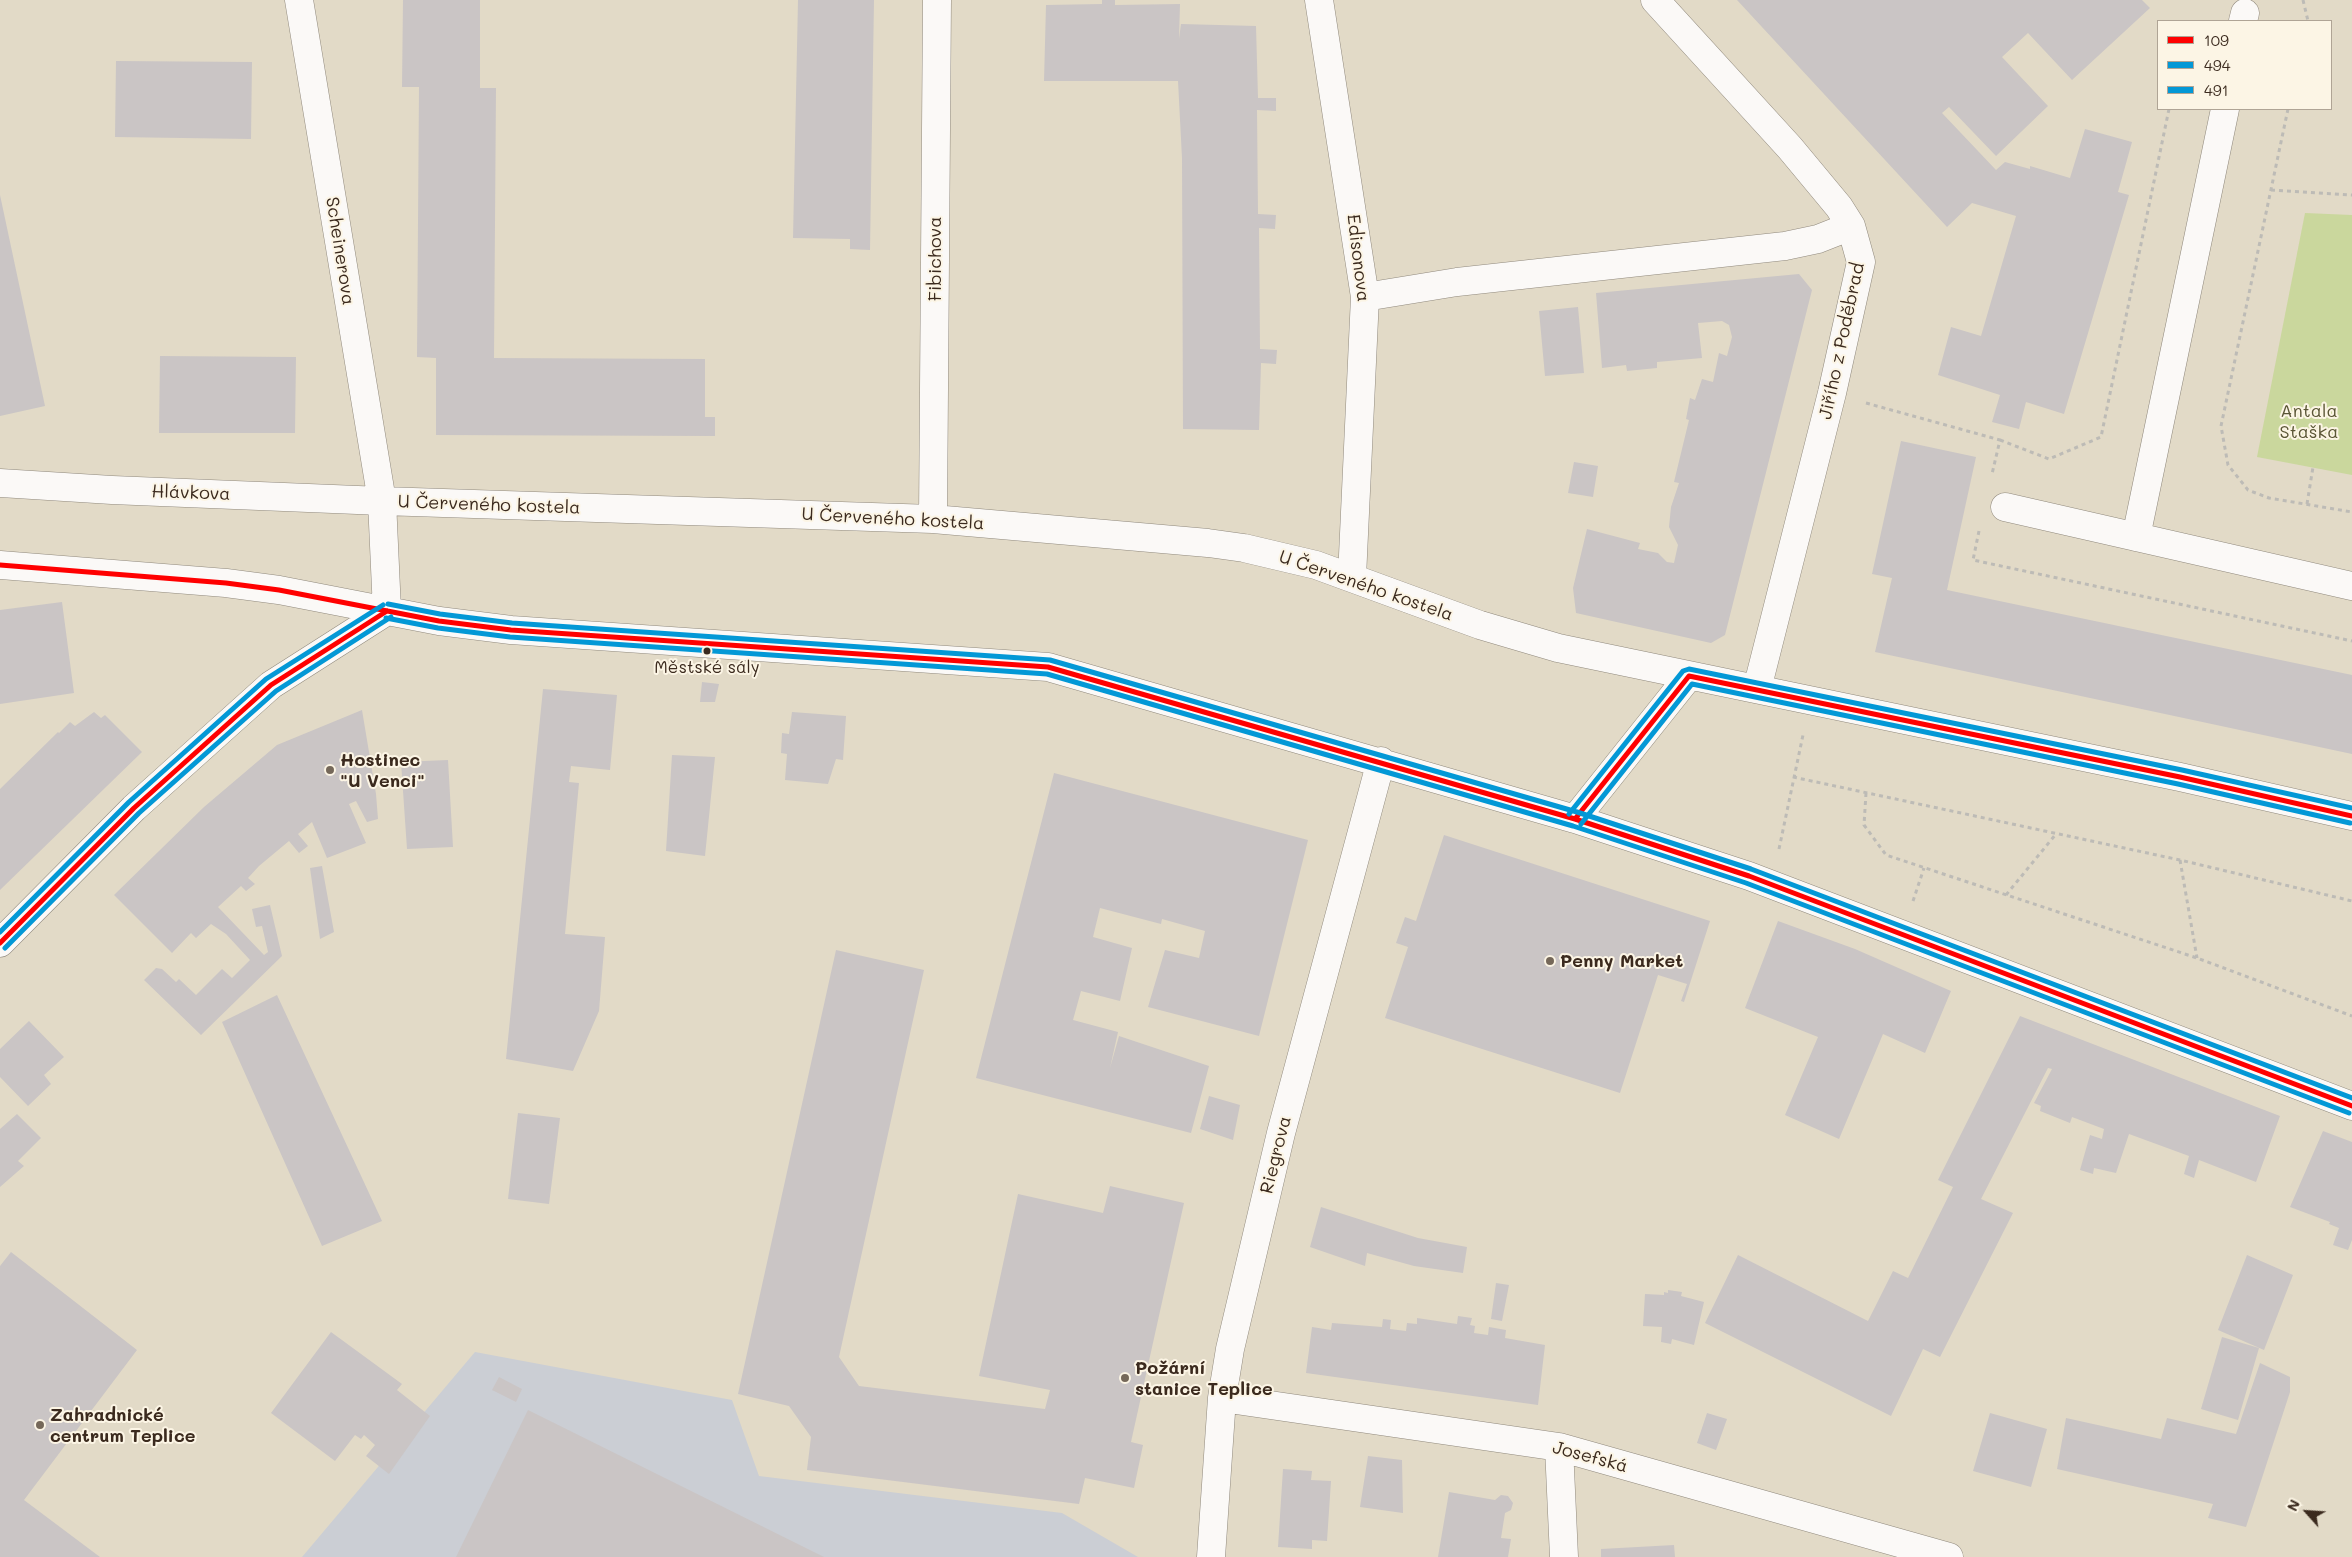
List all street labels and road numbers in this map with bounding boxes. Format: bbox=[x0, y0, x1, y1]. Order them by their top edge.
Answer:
street label: Scheinerova bbox=[321, 195, 359, 307]
street label: Edisonova bbox=[1342, 213, 1374, 303]
street label: Fibichova bbox=[924, 217, 946, 301]
street label: Jiřího z Poděbrad bbox=[1815, 261, 1869, 421]
street label: Hlávkova bbox=[151, 481, 231, 505]
street label: U Červeného kostela bbox=[397, 491, 581, 519]
street label: U Červeného kostela bbox=[801, 503, 985, 535]
street label: U Červeného kostela bbox=[1276, 546, 1456, 626]
street label: Riegrova bbox=[1256, 1114, 1296, 1196]
street label: Josefská bbox=[1550, 1437, 1630, 1477]

